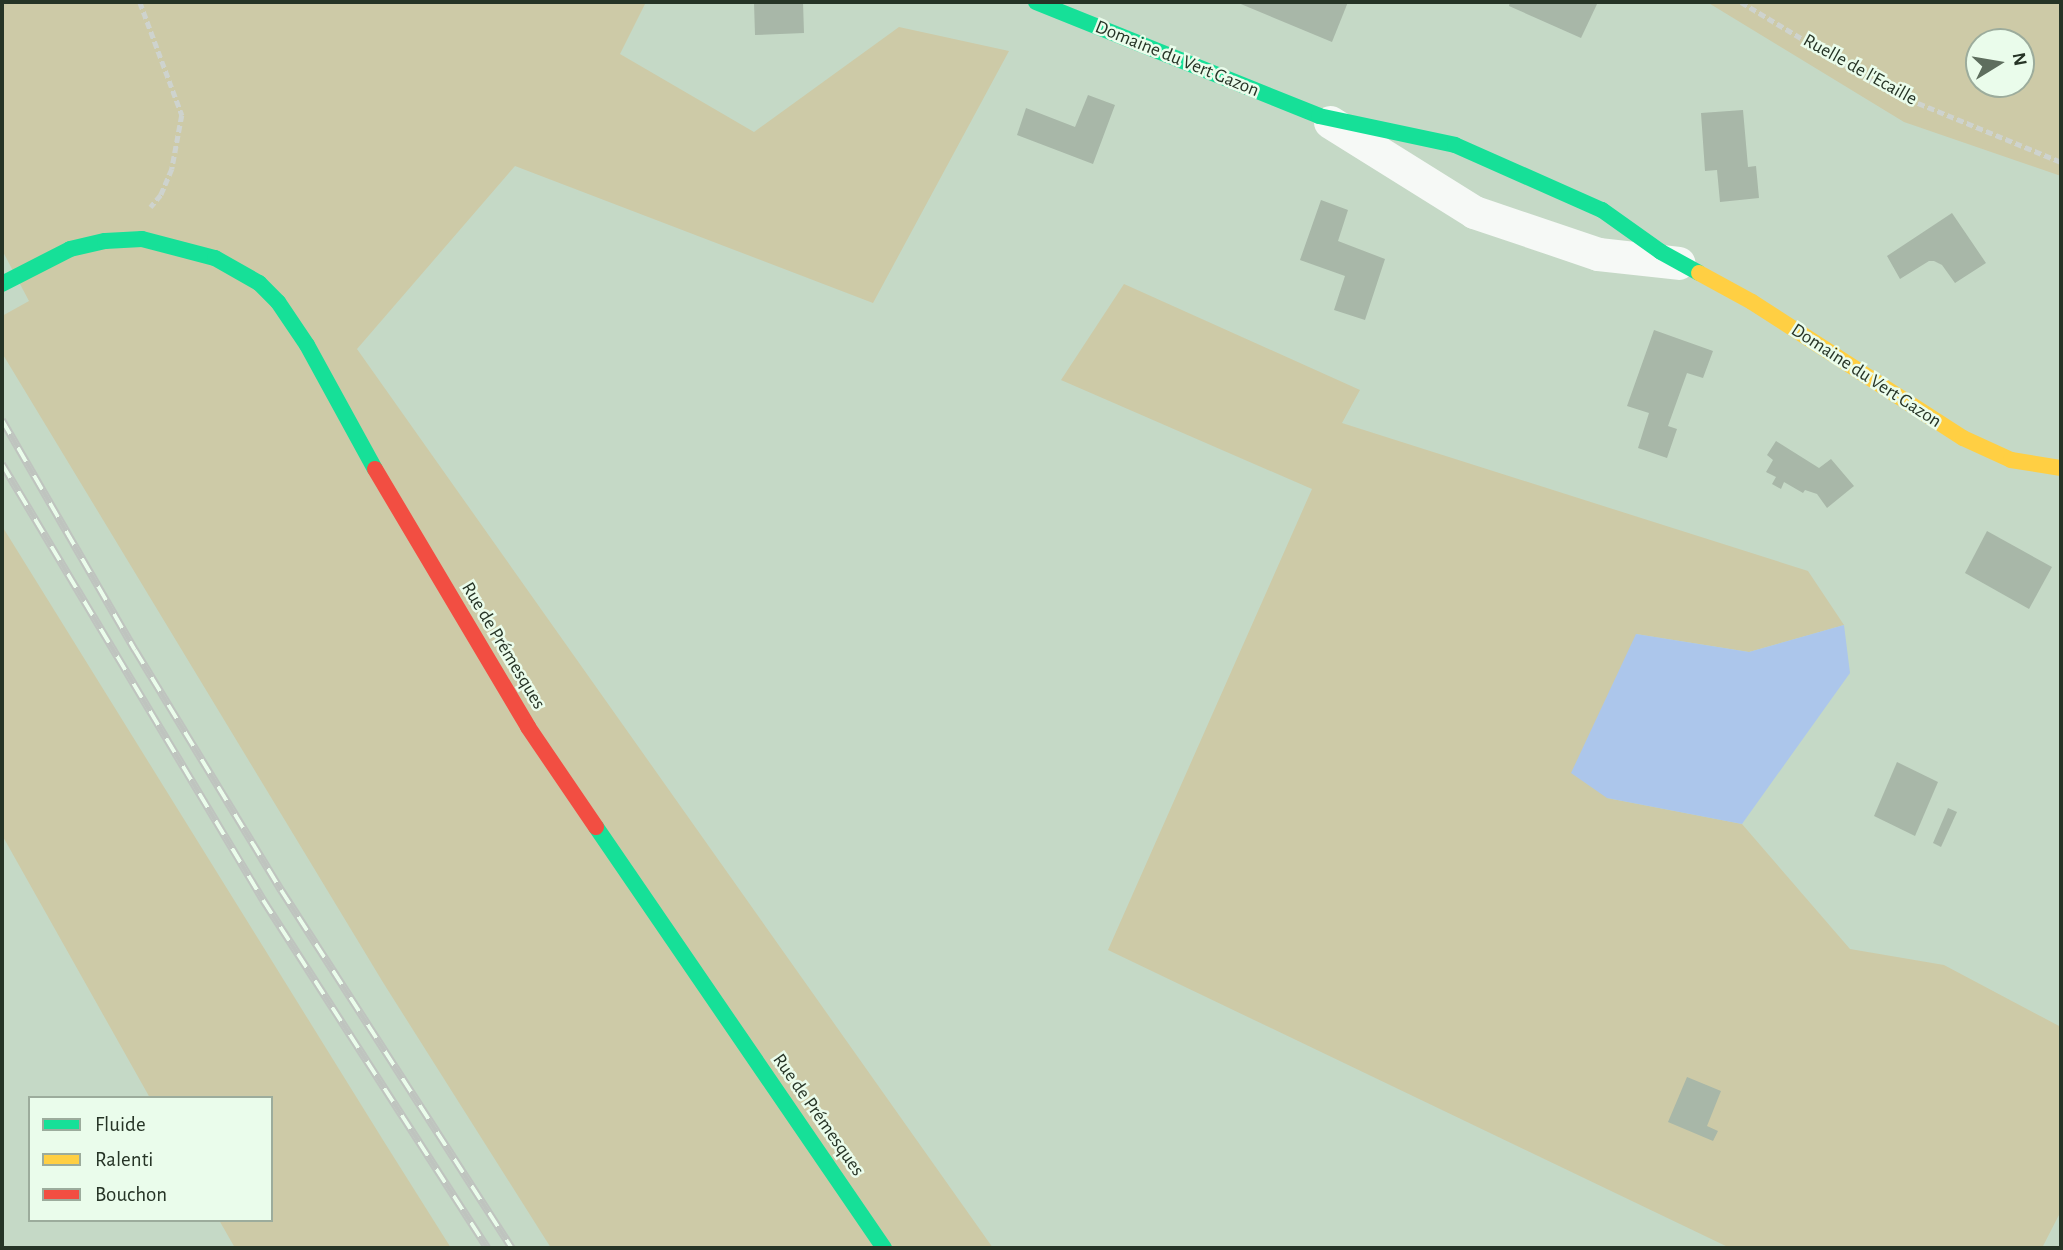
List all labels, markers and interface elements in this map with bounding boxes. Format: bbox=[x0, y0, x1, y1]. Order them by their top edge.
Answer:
street label: Domaine du Vert Gazon bbox=[1092, 16, 1262, 102]
north arrow bbox=[1965, 28, 2035, 98]
street label: Ruelle de l'Ecaille bbox=[1799, 29, 1921, 111]
text: N bbox=[2009, 51, 2030, 68]
street label: Domaine du Vert Gazon bbox=[1786, 319, 1946, 433]
street label: Rue de Prémesques bbox=[456, 578, 550, 714]
street label: Rue de Prémesques bbox=[767, 1049, 869, 1181]
legend bbox=[28, 1096, 273, 1222]
text: Fluide bbox=[95, 1114, 146, 1135]
text: Ralenti bbox=[95, 1149, 153, 1170]
text: Bouchon bbox=[95, 1184, 167, 1205]

